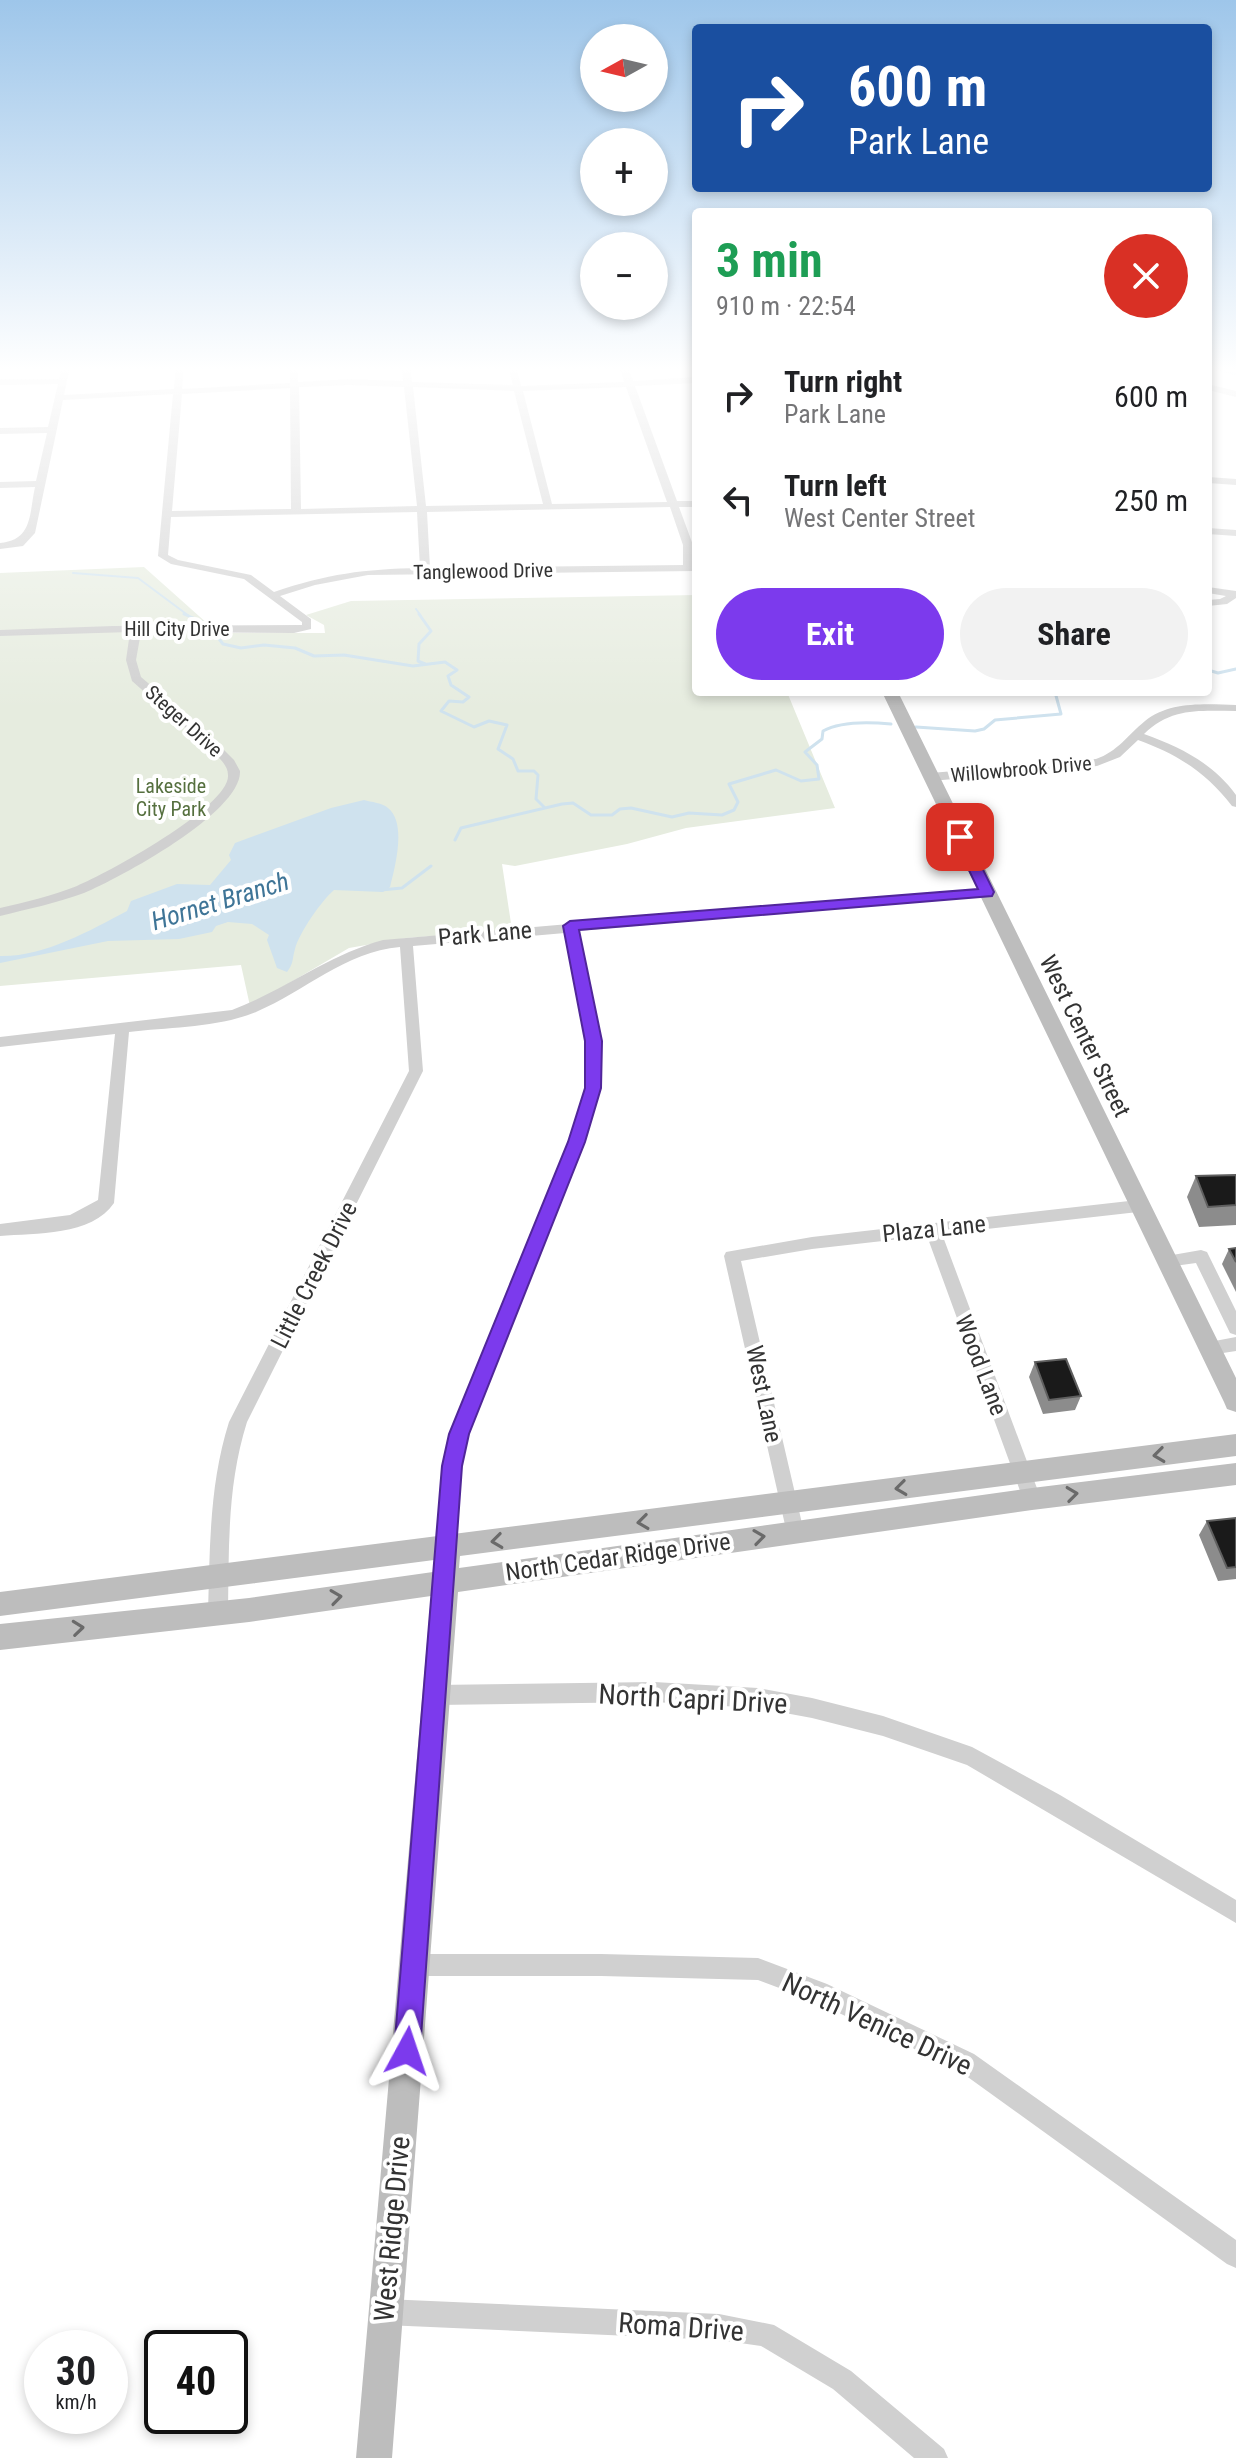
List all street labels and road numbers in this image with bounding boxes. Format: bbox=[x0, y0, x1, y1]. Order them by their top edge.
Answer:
street label: Tanglewood Drive bbox=[413, 558, 553, 584]
street label: Hill City Drive bbox=[124, 617, 230, 641]
street label: Steger Drive bbox=[140, 680, 228, 762]
street label: Willowbrook Drive bbox=[950, 751, 1092, 787]
street label: Park Lane bbox=[437, 916, 533, 952]
street label: West Center Street bbox=[1034, 950, 1136, 1122]
street label: Little Creek Drive bbox=[265, 1197, 363, 1353]
street label: Plaza Lane bbox=[881, 1210, 987, 1248]
street label: Wood Lane bbox=[949, 1311, 1013, 1419]
street label: West Lane bbox=[740, 1343, 788, 1445]
street label: North Cedar Ridge Drive bbox=[504, 1527, 732, 1587]
street label: North Capri Drive bbox=[598, 1678, 788, 1720]
street label: North Venice Drive bbox=[777, 1966, 977, 2082]
street label: West Ridge Drive bbox=[367, 2135, 417, 2323]
street label: Roma Drive bbox=[617, 2306, 745, 2348]

